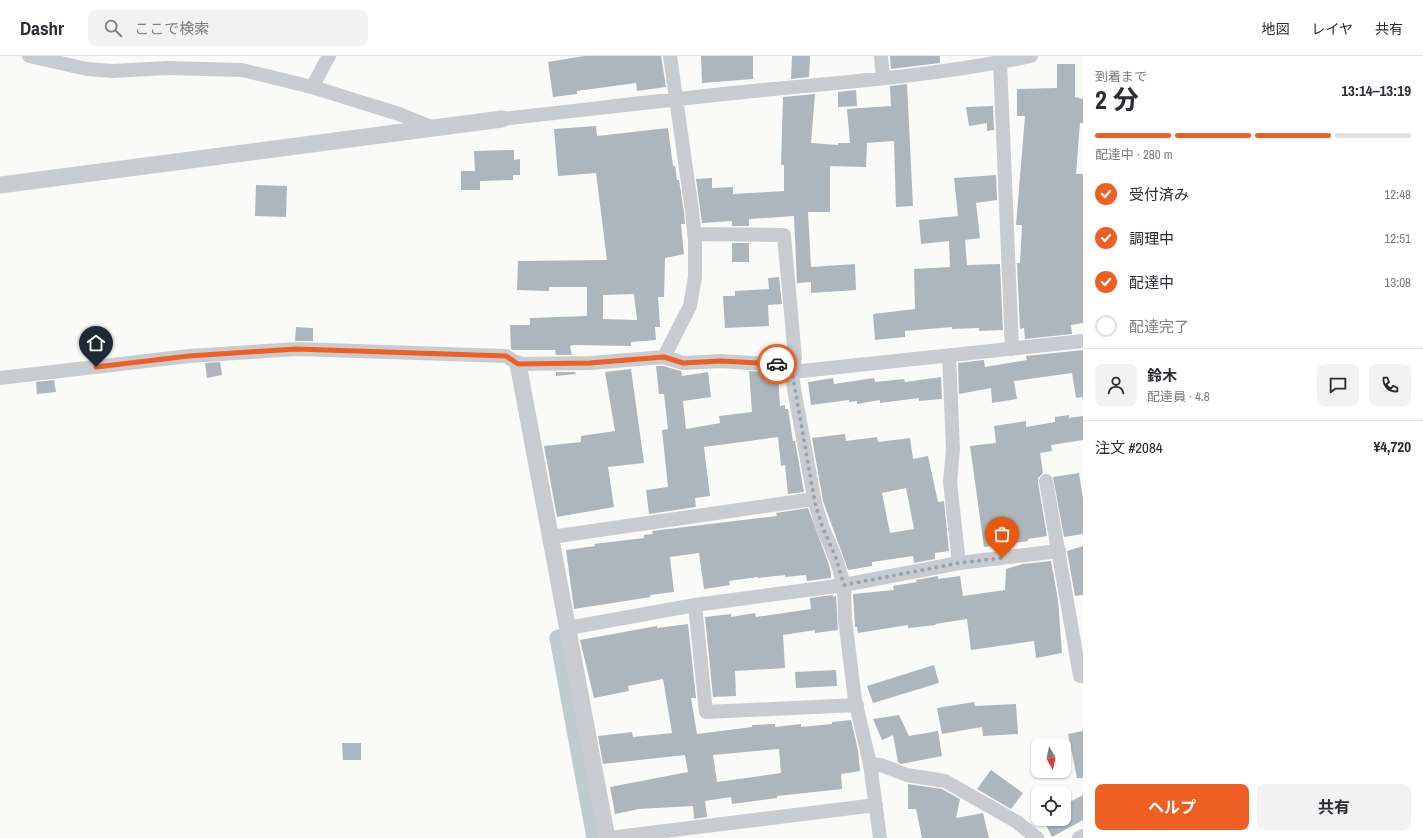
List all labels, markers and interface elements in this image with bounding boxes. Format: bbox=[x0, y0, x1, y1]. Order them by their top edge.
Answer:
search box bbox=[88, 10, 368, 46]
text: Dashr bbox=[20, 15, 64, 41]
icon: search bbox=[102, 17, 124, 39]
text: ここで検索 bbox=[134, 18, 209, 39]
text: 地図 bbox=[1261, 20, 1289, 38]
text: レイヤ bbox=[1311, 20, 1353, 38]
text: 共有 bbox=[1375, 20, 1403, 38]
text: 到着まで bbox=[1095, 68, 1147, 85]
text: 13:14–13:19 bbox=[1341, 80, 1411, 101]
text: 2 分 bbox=[1095, 82, 1139, 117]
text: 配達中 · 280 m bbox=[1095, 146, 1173, 163]
icon: check bbox=[1095, 183, 1117, 205]
text: 受付済み bbox=[1129, 184, 1189, 205]
text: 12:48 bbox=[1384, 186, 1411, 203]
icon: check bbox=[1095, 227, 1117, 249]
text: 調理中 bbox=[1129, 228, 1174, 249]
text: 12:51 bbox=[1384, 230, 1411, 247]
icon: check bbox=[1095, 271, 1117, 293]
text: 配達中 bbox=[1129, 272, 1174, 293]
text: 13:08 bbox=[1384, 274, 1411, 291]
text: 配達完了 bbox=[1129, 316, 1189, 337]
pin bbox=[79, 326, 113, 367]
icon: home bbox=[85, 332, 107, 354]
courier bbox=[757, 344, 797, 384]
icon: car bbox=[766, 353, 788, 375]
button: person bbox=[1095, 364, 1137, 406]
button: chat bbox=[1317, 364, 1359, 406]
button: phone bbox=[1369, 364, 1411, 406]
text: 鈴木 bbox=[1147, 365, 1177, 386]
text: 配達員 · 4.8 bbox=[1147, 388, 1210, 405]
text: ¥4,720 bbox=[1373, 436, 1411, 457]
text: 注文 #2084 bbox=[1095, 437, 1163, 458]
pin bbox=[985, 517, 1019, 558]
icon: bag bbox=[991, 523, 1013, 545]
north arrow bbox=[1031, 738, 1071, 778]
map controls bbox=[1031, 738, 1071, 826]
button: ヘルプ bbox=[1095, 784, 1249, 830]
button: 共有 bbox=[1257, 784, 1411, 830]
button: locate bbox=[1031, 786, 1071, 826]

